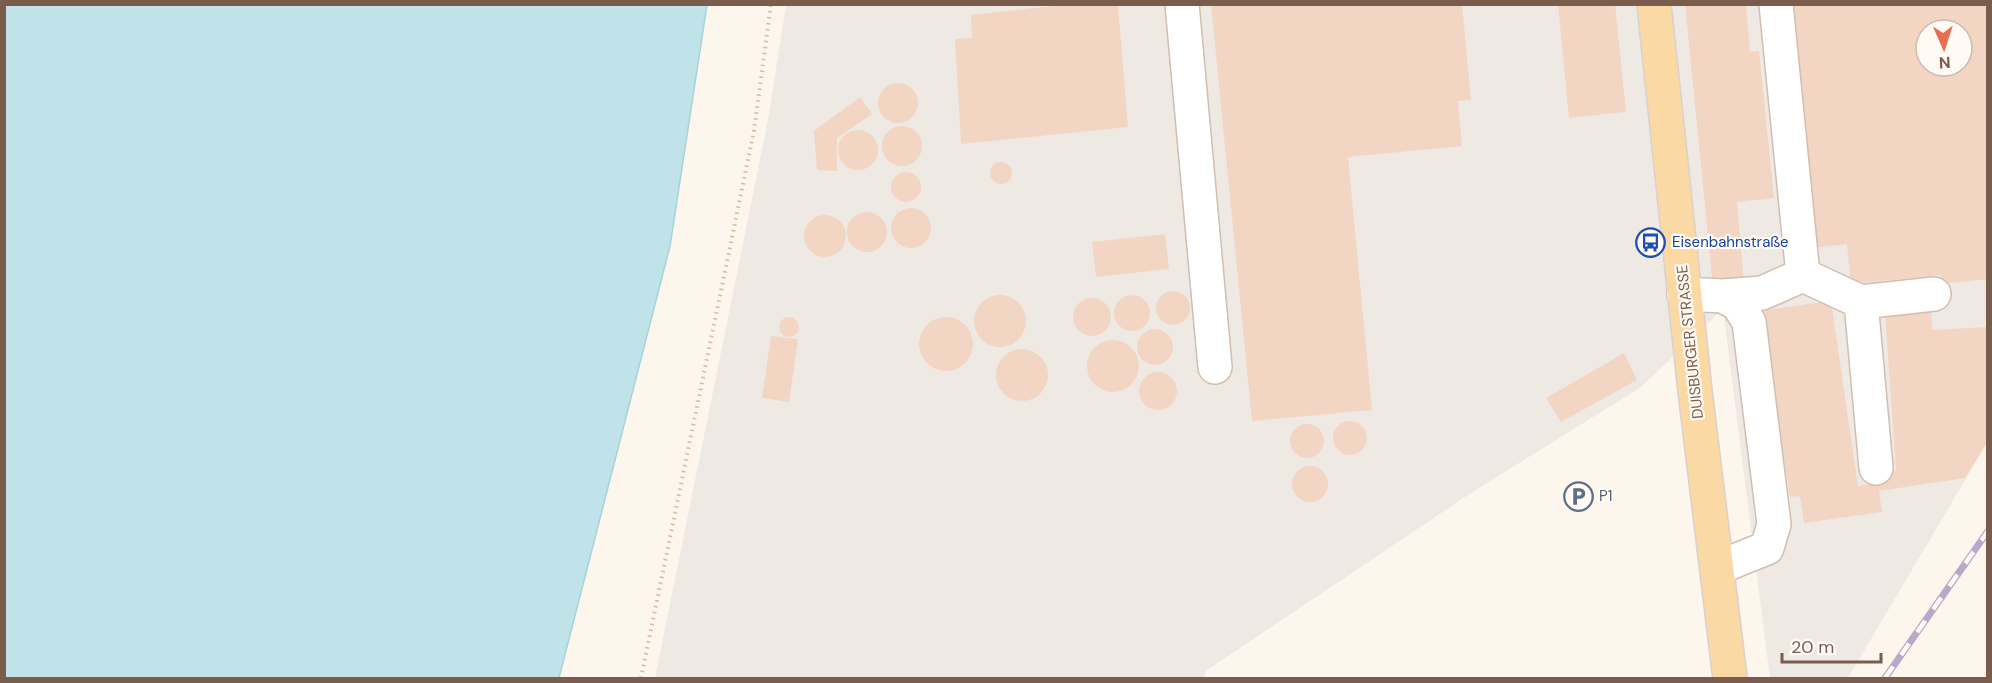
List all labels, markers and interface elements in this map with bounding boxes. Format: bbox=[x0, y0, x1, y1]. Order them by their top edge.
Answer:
north arrow bbox=[1914, 18, 1974, 78]
text: N bbox=[1938, 52, 1951, 73]
bus stop icon: Eisenbahnstraße bbox=[1635, 226, 1667, 258]
place label: Eisenbahnstraße bbox=[1672, 232, 1789, 252]
street label: DUISBURGER STRASSE bbox=[1672, 264, 1708, 420]
parking icon: P1 bbox=[1562, 480, 1594, 512]
place label: P1 bbox=[1599, 486, 1612, 506]
scale bar bbox=[1782, 626, 1881, 664]
text: 20 m bbox=[1791, 635, 1834, 659]

